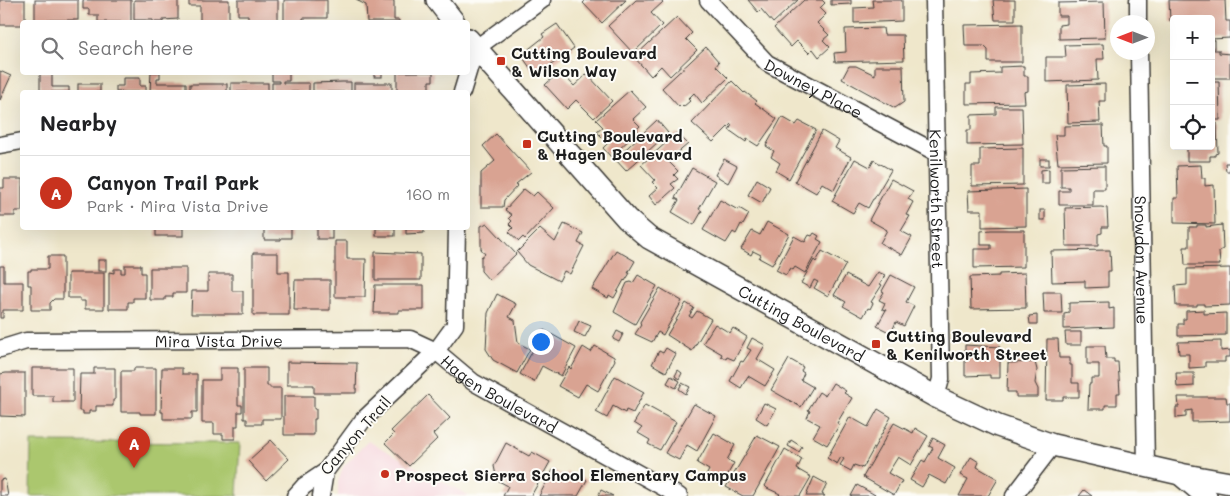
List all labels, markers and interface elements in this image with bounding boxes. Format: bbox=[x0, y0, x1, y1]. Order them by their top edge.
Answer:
north arrow bbox=[1110, 15, 1155, 60]
map controls bbox=[1170, 15, 1215, 150]
button: + bbox=[1170, 15, 1215, 60]
search box bbox=[20, 20, 470, 75]
icon: search bbox=[38, 34, 66, 62]
text: Search here bbox=[78, 35, 194, 60]
place label: Cutting Boulevard & Wilson Way bbox=[511, 42, 657, 81]
street label: Downey Place bbox=[761, 53, 866, 122]
marker: Cutting Boulevard & Wilson Way bbox=[495, 55, 507, 67]
button: − bbox=[1170, 60, 1215, 105]
button: locate bbox=[1170, 105, 1215, 150]
text: Nearby bbox=[40, 109, 117, 136]
place label: Cutting Boulevard & Hagen Boulevard bbox=[537, 125, 692, 164]
street label: Kenilworth Street bbox=[926, 129, 949, 269]
marker: Cutting Boulevard & Hagen Boulevard bbox=[521, 138, 533, 150]
text: Canyon Trail Park bbox=[87, 170, 259, 195]
text: A bbox=[50, 183, 62, 204]
text: 160 m bbox=[405, 183, 450, 204]
text: Park · Mira Vista Drive bbox=[87, 195, 269, 216]
street label: Snowdon Avenue bbox=[1131, 195, 1154, 325]
street label: Cutting Boulevard bbox=[735, 279, 869, 366]
place label: Cutting Boulevard & Kenilworth Street bbox=[886, 325, 1047, 364]
street label: Mira Vista Drive bbox=[155, 329, 283, 351]
your location bbox=[528, 329, 554, 355]
marker: Cutting Boulevard & Kenilworth Street bbox=[870, 338, 882, 350]
street label: Hagen Boulevard bbox=[437, 349, 561, 437]
street label: Canyon Trail bbox=[315, 391, 395, 479]
pin: A bbox=[118, 427, 150, 468]
place label: Prospect Sierra School Elementary Campus bbox=[395, 464, 747, 485]
marker: Prospect Sierra School Elementary Campus bbox=[379, 468, 391, 480]

